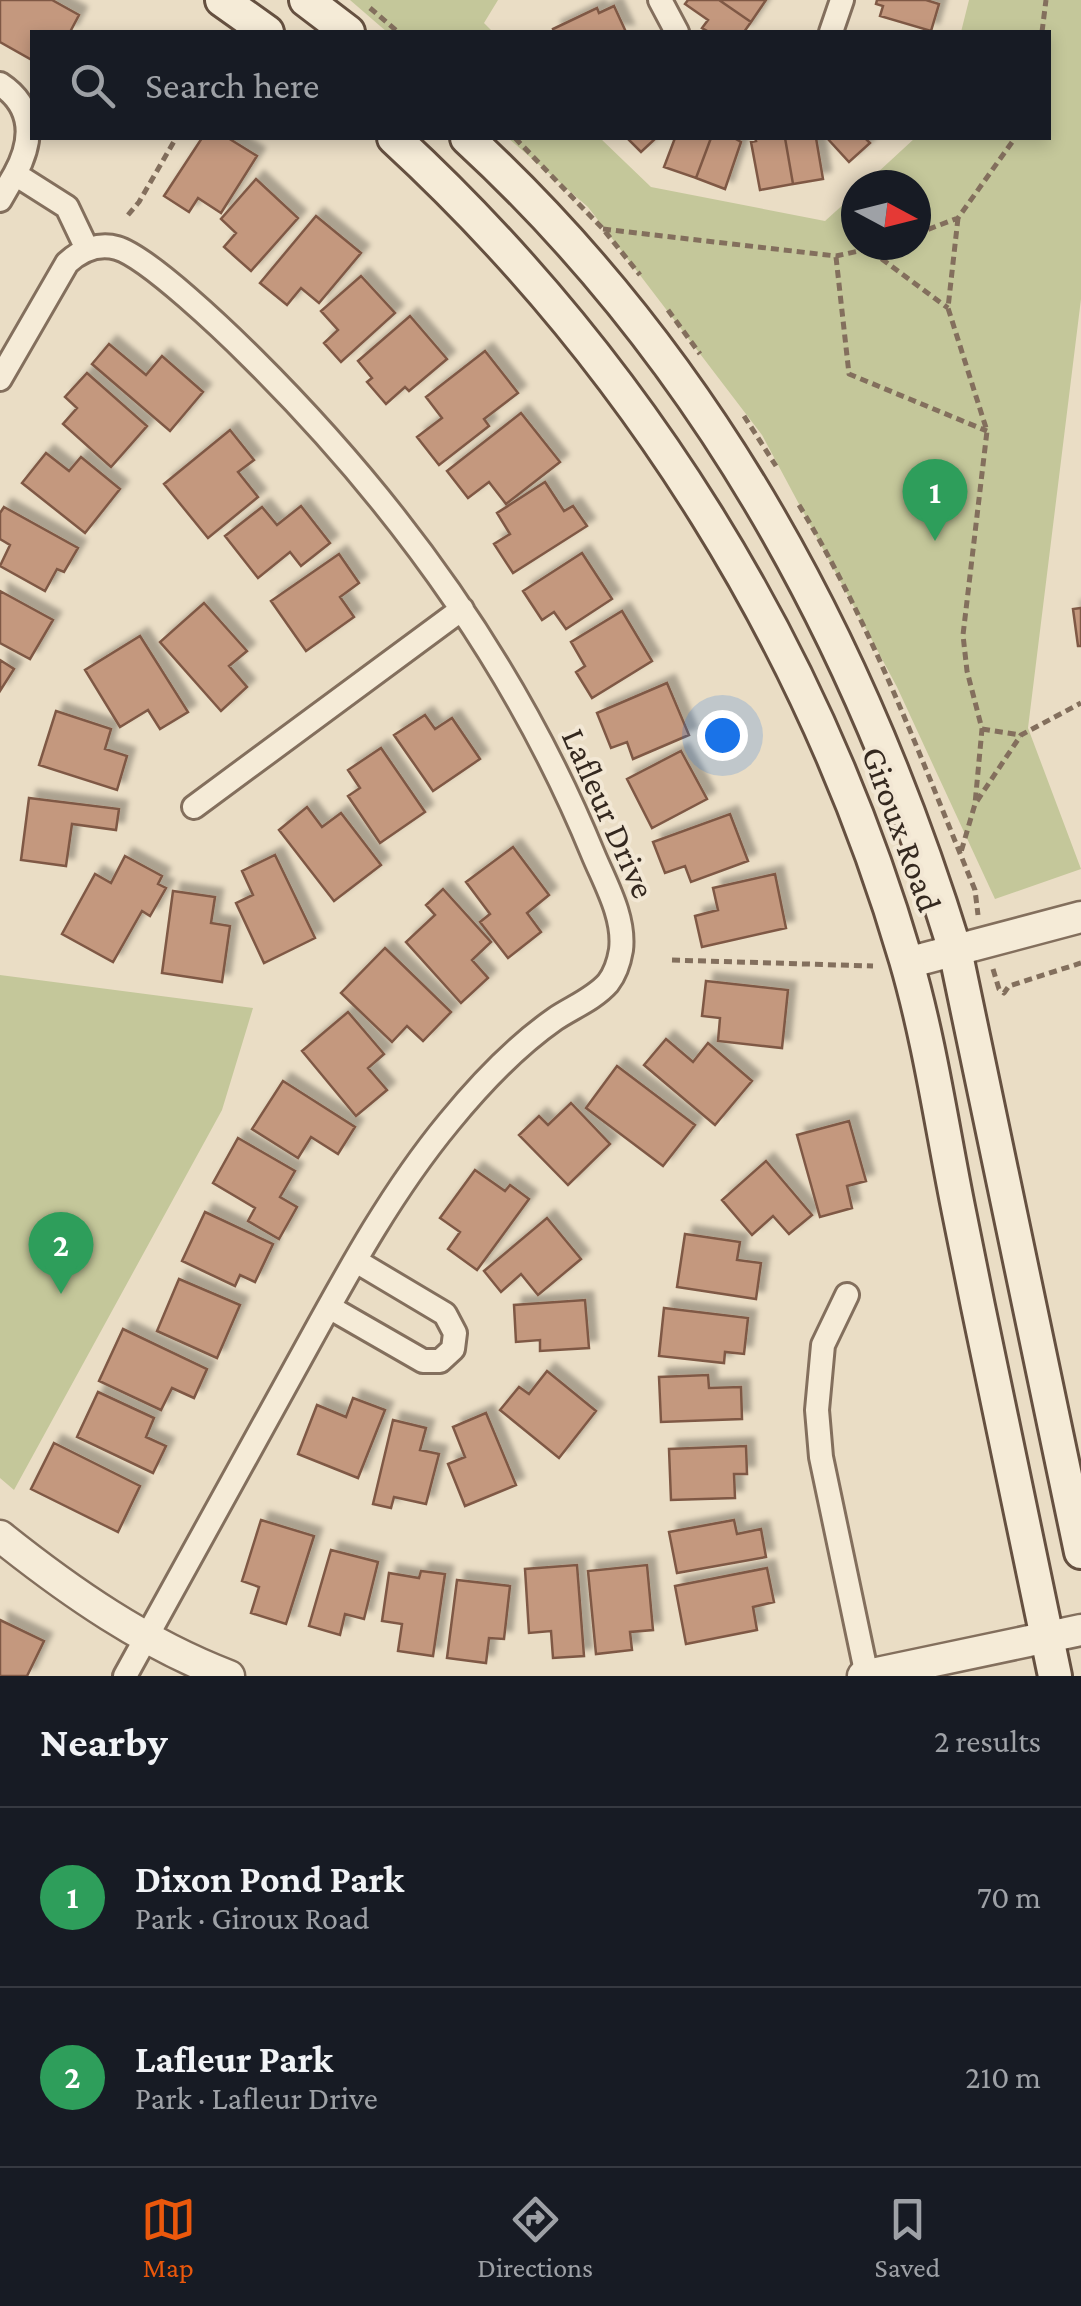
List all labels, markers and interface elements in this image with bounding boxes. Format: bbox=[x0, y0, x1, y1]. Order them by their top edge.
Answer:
search box bbox=[30, 30, 1051, 140]
icon: search bbox=[65, 58, 120, 113]
text: Search here bbox=[145, 64, 319, 106]
north arrow bbox=[841, 170, 931, 260]
pin: 1 bbox=[902, 458, 968, 541]
your location bbox=[697, 710, 748, 761]
street label: Lafleur Drive bbox=[554, 722, 663, 904]
street label: Giroux Road bbox=[854, 741, 949, 917]
pin: 2 bbox=[28, 1212, 94, 1294]
text: Nearby bbox=[40, 1718, 168, 1765]
text: 2 results bbox=[934, 1723, 1041, 1759]
text: Dixon Pond Park bbox=[135, 1858, 404, 1900]
text: 1 bbox=[67, 1879, 78, 1915]
text: 70 m bbox=[977, 1879, 1041, 1915]
text: Park · Giroux Road bbox=[135, 1900, 370, 1936]
text: Lafleur Park bbox=[135, 2038, 333, 2080]
text: 2 bbox=[64, 2059, 81, 2095]
text: 210 m bbox=[965, 2059, 1041, 2095]
text: Park · Lafleur Drive bbox=[135, 2080, 378, 2116]
tab: Map bbox=[141, 2192, 196, 2283]
tab: Directions bbox=[477, 2192, 593, 2283]
tab: Saved bbox=[875, 2192, 940, 2283]

